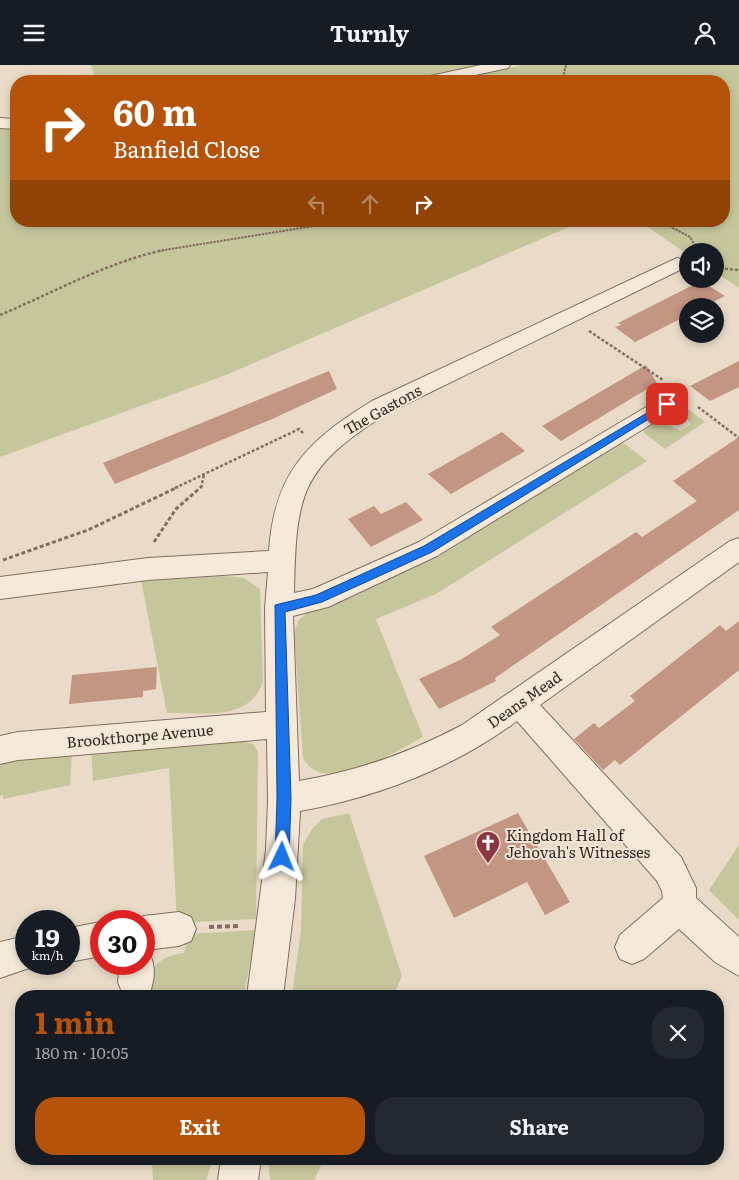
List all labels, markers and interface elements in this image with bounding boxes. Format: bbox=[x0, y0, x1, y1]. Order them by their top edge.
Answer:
text: Turnly bbox=[330, 16, 409, 49]
icon: menu bbox=[20, 19, 48, 47]
icon: person bbox=[691, 19, 719, 47]
text: 60 m bbox=[113, 85, 197, 137]
icon: right bbox=[30, 95, 95, 160]
text: Banfield Close bbox=[113, 132, 260, 165]
icon: left bbox=[303, 190, 331, 218]
icon: ahead bbox=[356, 190, 384, 218]
icon: right bbox=[409, 190, 437, 218]
map controls bbox=[679, 243, 724, 343]
button: sound bbox=[679, 243, 724, 288]
button: layers bbox=[679, 298, 724, 343]
street label: The Gastons bbox=[339, 378, 425, 440]
pin bbox=[646, 383, 688, 425]
icon: arrive bbox=[653, 390, 681, 418]
street label: Deans Mead bbox=[482, 665, 566, 733]
street label: Brookthorpe Avenue bbox=[65, 717, 215, 753]
place label: Kingdom Hall of Jehovah's Witnesses bbox=[506, 823, 651, 863]
position arrow bbox=[255, 830, 307, 882]
church icon: Kingdom Hall of Jehovah's Witnesses bbox=[475, 830, 501, 864]
speed limit sign: 30 bbox=[90, 910, 155, 975]
text: 19 bbox=[35, 918, 60, 955]
text: km/h bbox=[32, 946, 63, 964]
text: 1 min bbox=[35, 999, 115, 1043]
button: close bbox=[652, 1007, 704, 1059]
text: 180 m · 10:05 bbox=[35, 1040, 129, 1064]
button: Exit bbox=[35, 1097, 365, 1155]
button: Share bbox=[375, 1097, 704, 1155]

